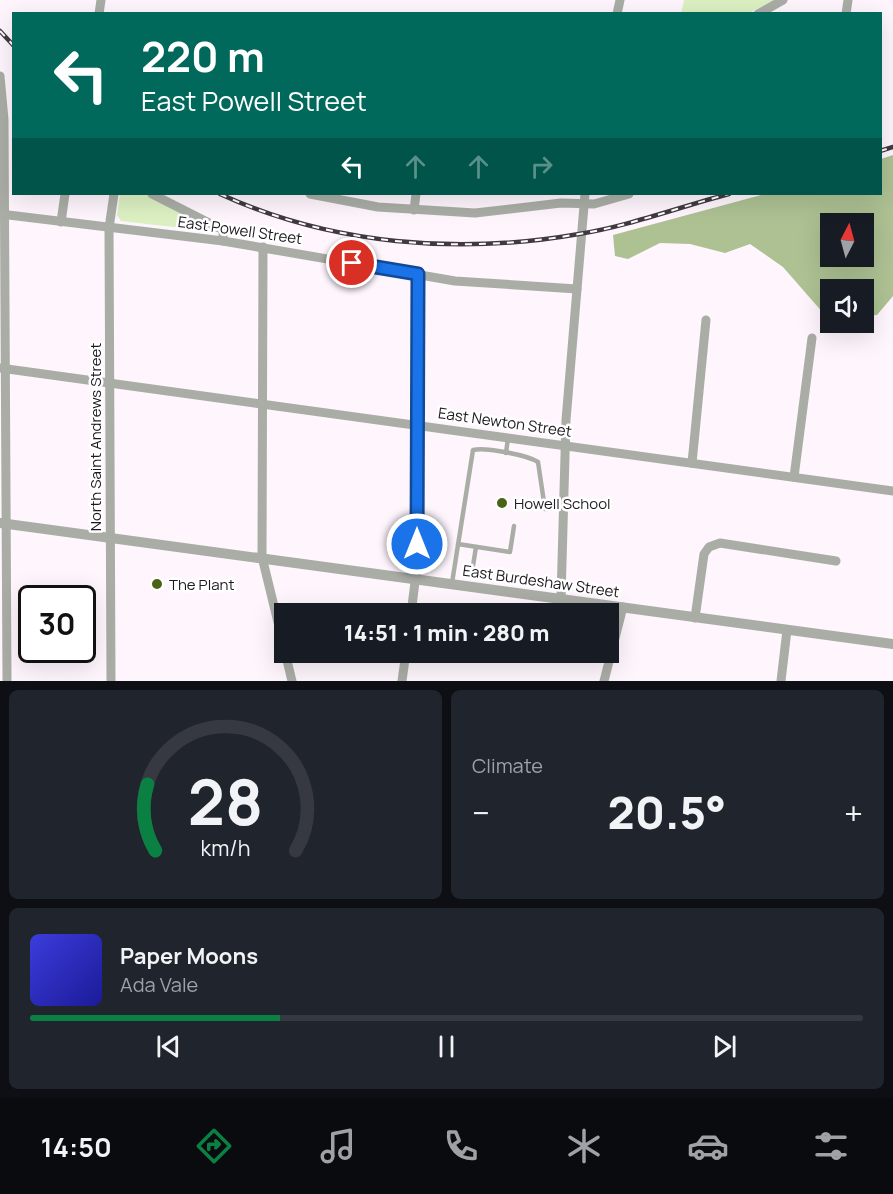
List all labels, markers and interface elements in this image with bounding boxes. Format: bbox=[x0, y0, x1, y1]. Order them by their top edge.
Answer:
text: 220 m bbox=[141, 27, 265, 85]
icon: left bbox=[42, 36, 120, 114]
text: East Powell Street bbox=[141, 82, 367, 119]
icon: left bbox=[336, 150, 369, 183]
icon: ahead bbox=[399, 150, 432, 183]
icon: ahead bbox=[462, 150, 495, 183]
icon: right bbox=[525, 150, 558, 183]
street label: East Powell Street bbox=[176, 211, 304, 249]
north arrow bbox=[820, 213, 874, 267]
map controls bbox=[820, 213, 874, 333]
pin bbox=[326, 237, 377, 288]
icon: arrive bbox=[335, 246, 368, 279]
button: sound bbox=[820, 279, 874, 333]
street label: North Saint Andrews Street bbox=[85, 343, 106, 531]
street label: East Newton Street bbox=[437, 402, 573, 442]
place label: Howell School bbox=[514, 493, 611, 514]
marker: Howell School bbox=[495, 496, 509, 510]
position arrow bbox=[385, 512, 449, 576]
street label: East Burdeshaw Street bbox=[461, 560, 621, 602]
place label: The Plant bbox=[169, 574, 234, 595]
marker: The Plant bbox=[150, 577, 164, 591]
speed limit sign: 30 bbox=[18, 585, 96, 663]
text: 14:51 · 1 min · 280 m bbox=[344, 618, 549, 648]
text: Climate bbox=[472, 752, 543, 779]
text: 28 bbox=[188, 758, 263, 844]
text: 20.5° bbox=[608, 781, 726, 843]
text: − bbox=[472, 790, 490, 835]
text: + bbox=[844, 790, 863, 835]
text: km/h bbox=[201, 834, 250, 863]
text: Paper Moons bbox=[120, 941, 258, 971]
text: Ada Vale bbox=[120, 971, 198, 998]
icon: previous bbox=[152, 1030, 185, 1063]
icon: pause bbox=[430, 1030, 463, 1063]
icon: next bbox=[708, 1030, 741, 1063]
icon: directions bbox=[193, 1125, 235, 1167]
icon: music bbox=[317, 1125, 359, 1167]
icon: phone bbox=[440, 1125, 482, 1167]
icon: climate bbox=[563, 1125, 605, 1167]
icon: car bbox=[687, 1125, 729, 1167]
icon: filters bbox=[810, 1125, 852, 1167]
text: 14:50 bbox=[41, 1128, 112, 1165]

